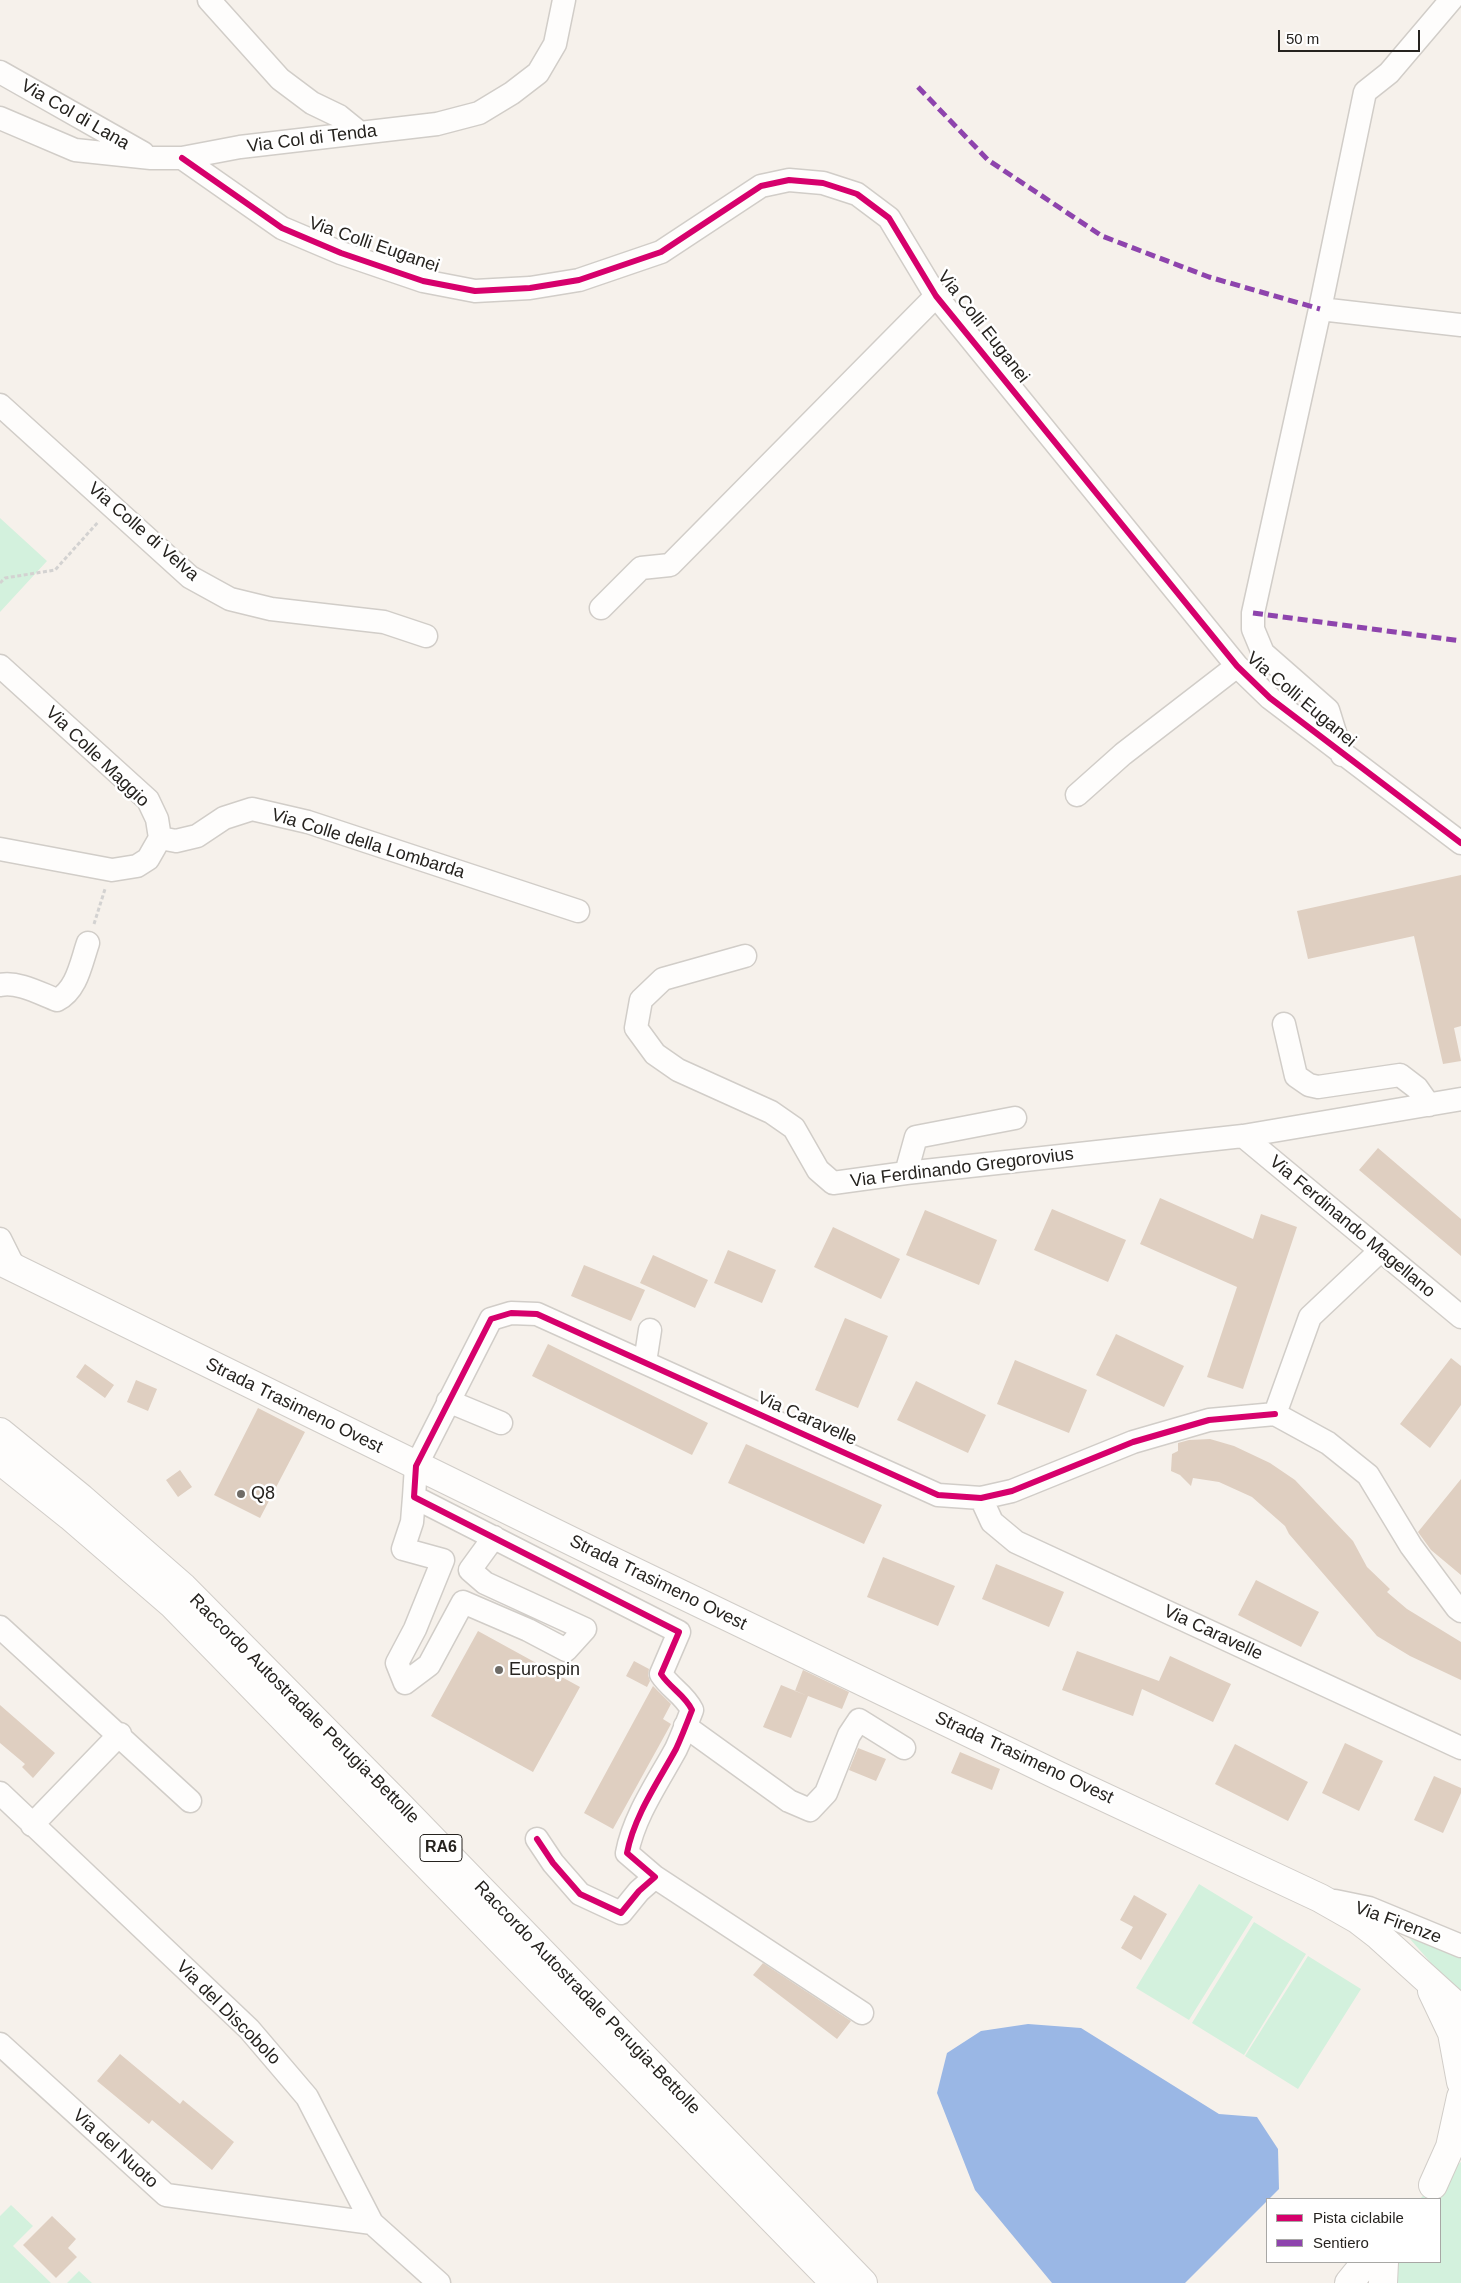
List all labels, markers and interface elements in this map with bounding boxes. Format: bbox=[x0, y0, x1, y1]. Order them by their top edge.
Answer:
scale bar bbox=[1281, 20, 1424, 52]
text: 50 m bbox=[1286, 30, 1319, 47]
street label: Via Col di Lana bbox=[17, 75, 133, 155]
street label: Via Col di Tenda bbox=[246, 120, 378, 158]
street label: Via Colli Euganei bbox=[306, 213, 442, 277]
street label: Via Colli Euganei bbox=[932, 266, 1034, 388]
street label: Via Colle di Velva bbox=[83, 478, 203, 586]
street label: Via Colli Euganei bbox=[1242, 648, 1360, 752]
street label: Via Colle Maggio bbox=[41, 702, 153, 812]
street label: Via Colle della Lombarda bbox=[269, 804, 467, 884]
street label: Via Ferdinando Gregorovius bbox=[849, 1144, 1075, 1192]
street label: Via Ferdinando Magellano bbox=[1265, 1151, 1439, 1303]
street label: Strada Trasimeno Ovest bbox=[202, 1354, 386, 1458]
street label: Via Caravelle bbox=[754, 1387, 860, 1451]
place label: Q8 bbox=[251, 1483, 275, 1505]
marker: Q8 bbox=[235, 1488, 247, 1500]
street label: Strada Trasimeno Ovest bbox=[566, 1531, 750, 1635]
street label: Raccordo Autostradale Perugia-Bettolle bbox=[185, 1590, 423, 1828]
street label: Via Caravelle bbox=[1160, 1601, 1266, 1665]
place label: Eurospin bbox=[509, 1659, 580, 1681]
marker: Eurospin bbox=[493, 1664, 505, 1676]
street label: Strada Trasimeno Ovest bbox=[931, 1707, 1117, 1809]
road number: RA6 bbox=[420, 1835, 462, 1862]
street label: Raccordo Autostradale Perugia-Bettolle bbox=[469, 1877, 705, 2119]
street label: Via Firenze bbox=[1352, 1897, 1444, 1949]
street label: Via del Discobolo bbox=[171, 1956, 285, 2070]
street label: Via del Nuoto bbox=[68, 2105, 162, 2193]
legend bbox=[1266, 2198, 1441, 2263]
text: Pista ciclabile bbox=[1313, 2209, 1404, 2226]
text: Sentiero bbox=[1313, 2234, 1369, 2251]

